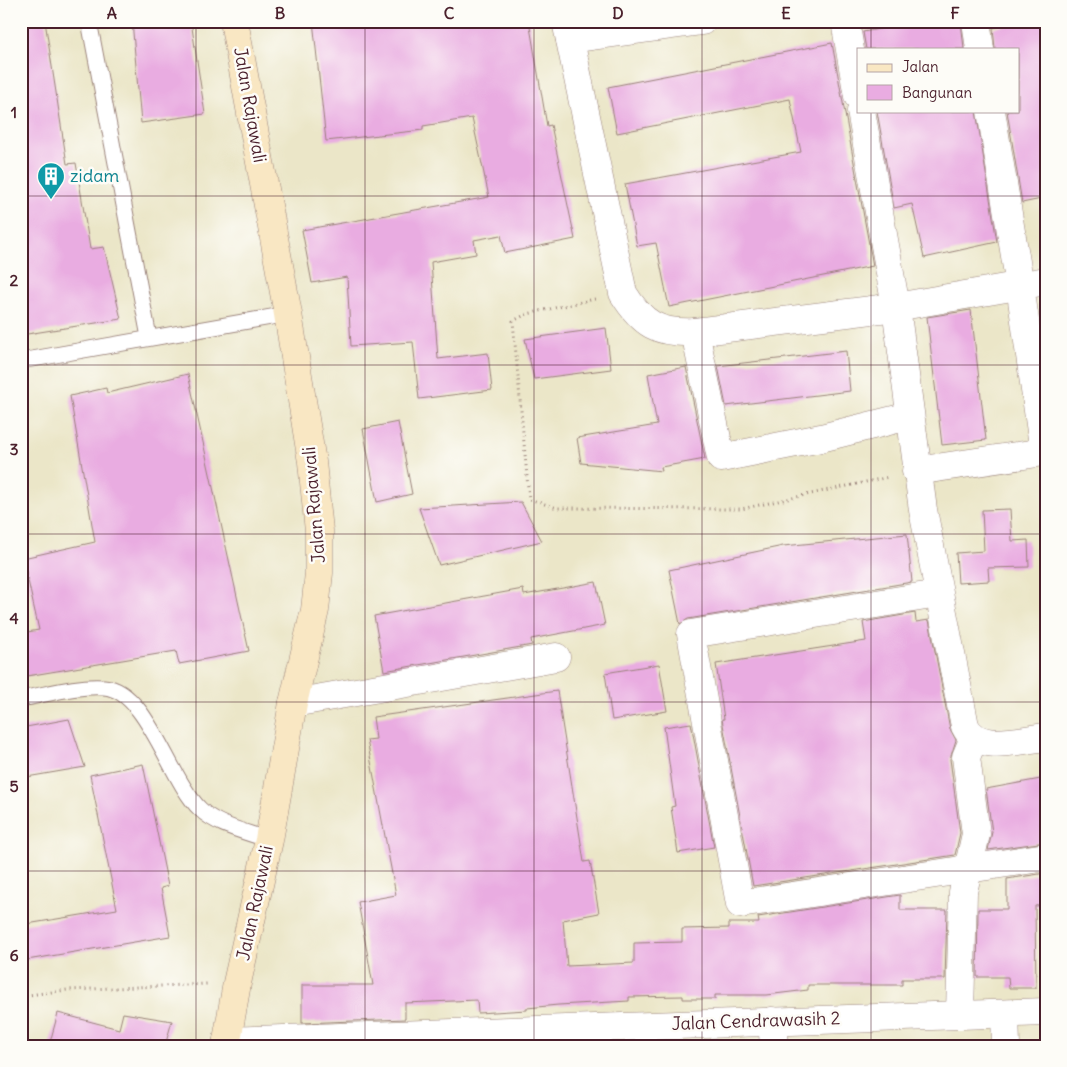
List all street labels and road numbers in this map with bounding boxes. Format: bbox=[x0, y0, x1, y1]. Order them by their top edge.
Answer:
street label: Jalan Rajawali bbox=[229, 45, 272, 164]
street label: Jalan Rajawali bbox=[297, 446, 330, 564]
street label: Jalan Rajawali bbox=[231, 843, 278, 962]
street label: Jalan Cendrawasih 2 bbox=[671, 1006, 841, 1035]

